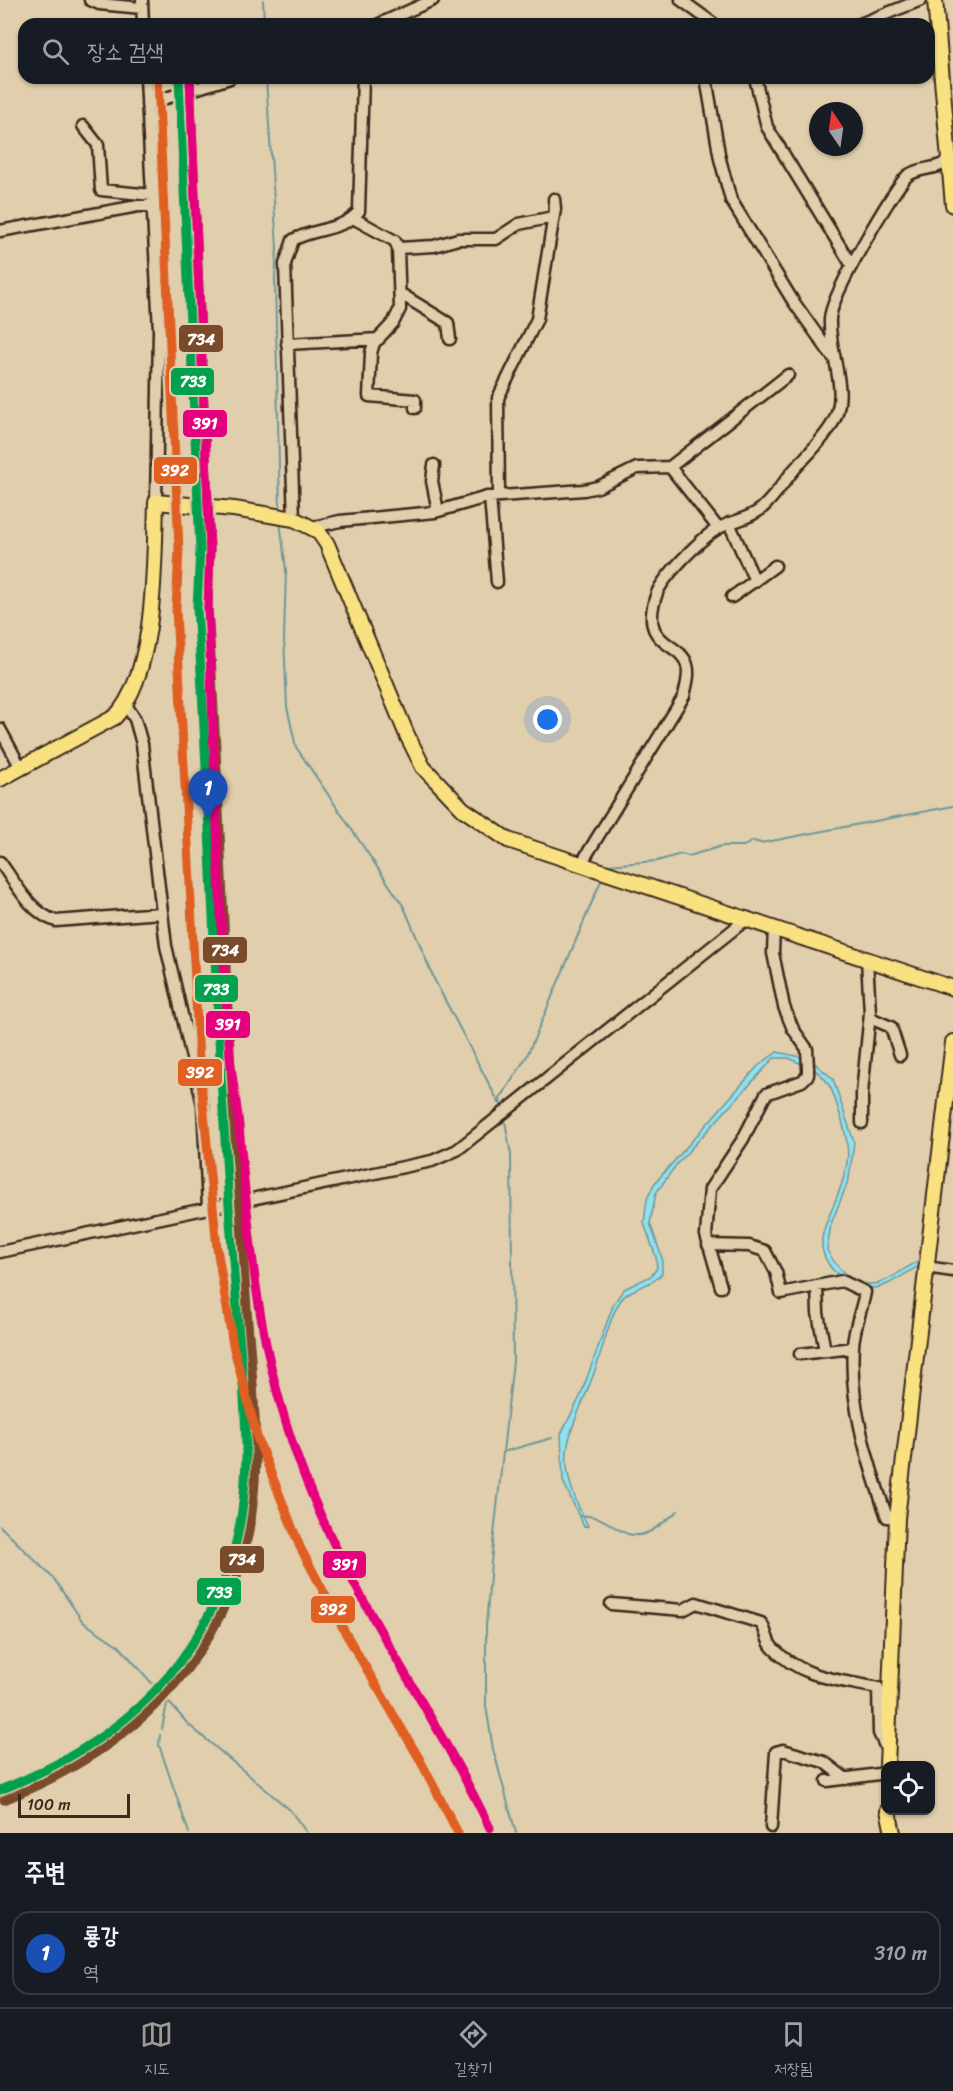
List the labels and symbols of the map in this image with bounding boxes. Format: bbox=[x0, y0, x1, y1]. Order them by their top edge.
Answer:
north arrow bbox=[809, 102, 863, 156]
line badge: 734 bbox=[178, 324, 224, 353]
text: 734 bbox=[187, 325, 215, 354]
line badge: 733 bbox=[170, 367, 215, 396]
text: 733 bbox=[180, 367, 207, 396]
line badge: 391 bbox=[182, 409, 228, 438]
text: 391 bbox=[191, 409, 218, 438]
line badge: 392 bbox=[153, 456, 198, 485]
text: 392 bbox=[160, 456, 190, 485]
your location bbox=[533, 705, 562, 734]
pin: 1 bbox=[188, 770, 228, 819]
line badge: 734 bbox=[202, 936, 248, 964]
text: 734 bbox=[211, 936, 239, 965]
line badge: 733 bbox=[194, 974, 239, 1003]
text: 733 bbox=[203, 975, 230, 1004]
line badge: 391 bbox=[205, 1010, 251, 1039]
text: 391 bbox=[214, 1010, 241, 1039]
line badge: 392 bbox=[177, 1058, 223, 1087]
text: 392 bbox=[185, 1058, 215, 1087]
line badge: 734 bbox=[219, 1545, 265, 1574]
text: 734 bbox=[228, 1545, 256, 1574]
line badge: 391 bbox=[322, 1550, 367, 1579]
text: 391 bbox=[331, 1550, 358, 1579]
line badge: 733 bbox=[196, 1577, 242, 1606]
text: 733 bbox=[206, 1578, 233, 1607]
line badge: 392 bbox=[310, 1595, 356, 1624]
text: 392 bbox=[318, 1595, 348, 1624]
scale bar bbox=[18, 1791, 130, 1818]

